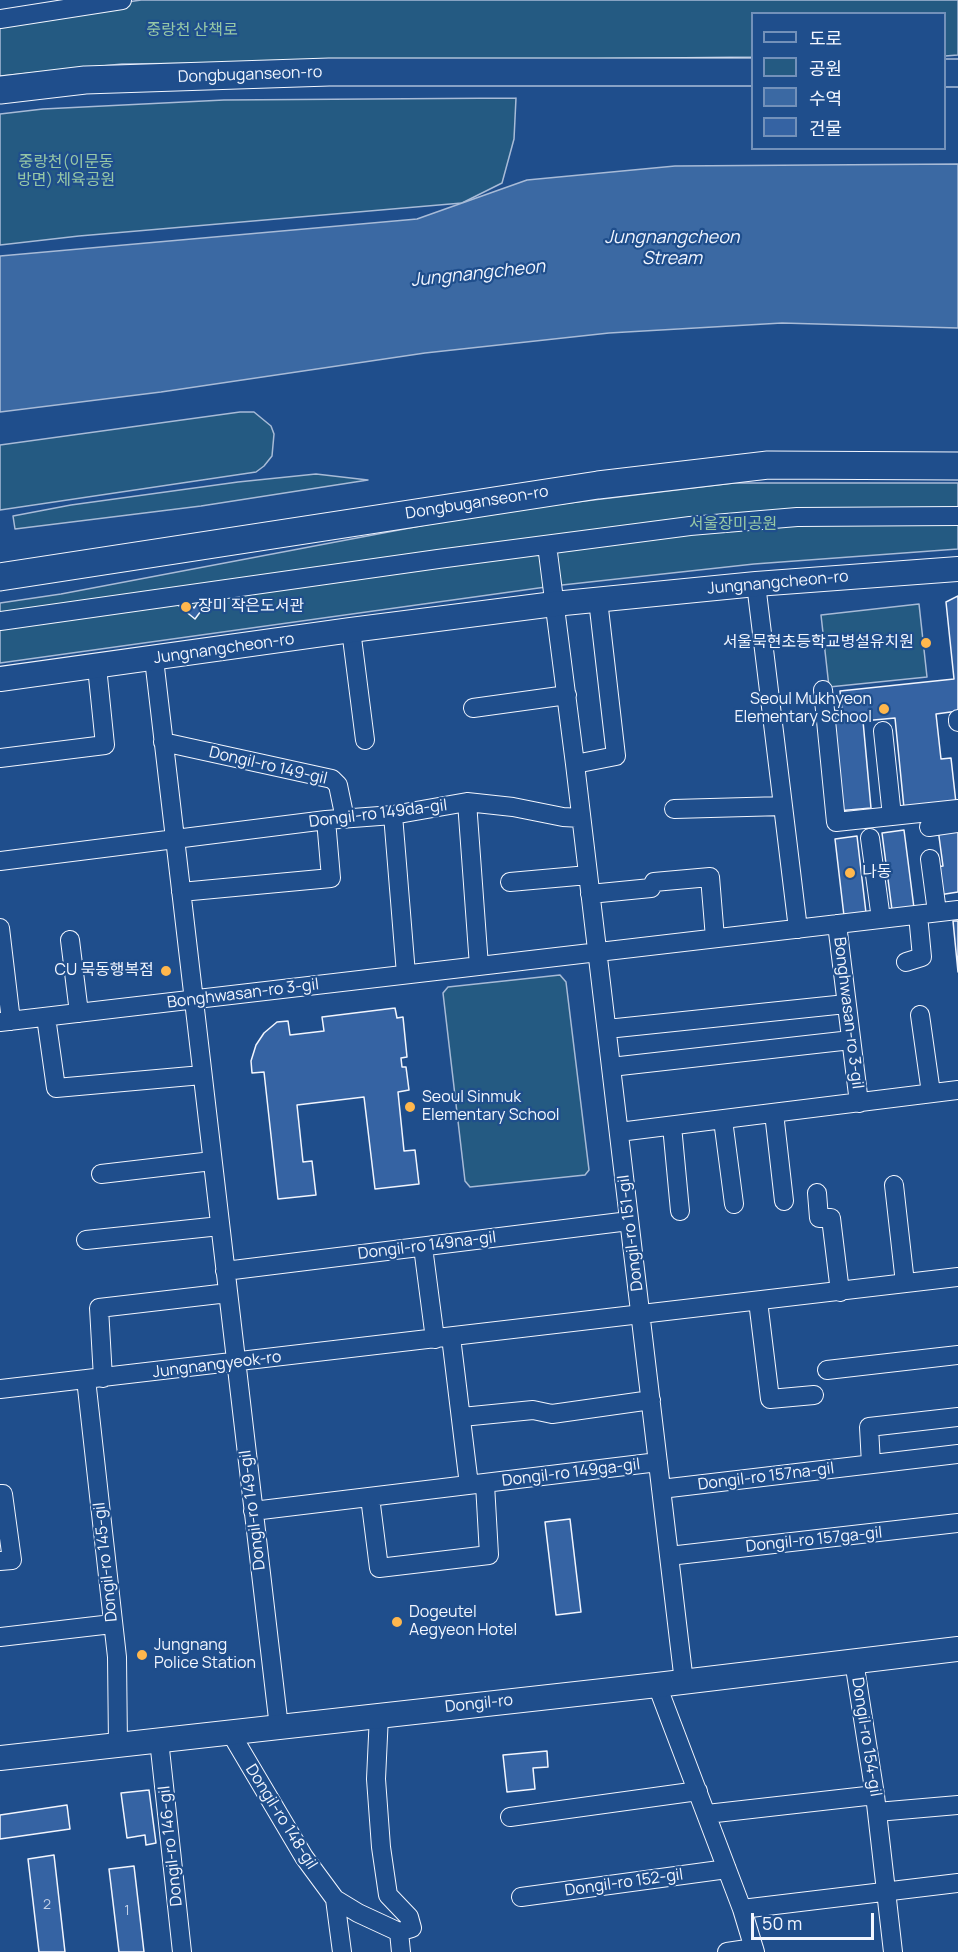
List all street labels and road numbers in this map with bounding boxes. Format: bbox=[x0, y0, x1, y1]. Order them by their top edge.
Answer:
street label: Dongbuganseon-ro bbox=[177, 63, 323, 87]
street label: Dongbuganseon-ro bbox=[404, 482, 550, 524]
street label: Jungnangcheon-ro bbox=[707, 567, 849, 599]
street label: Jungnangcheon-ro bbox=[152, 630, 296, 668]
street label: Dongil-ro 149-gil bbox=[207, 743, 329, 789]
street label: Dongil-ro 149da-gil bbox=[308, 796, 448, 832]
street label: Bonghwasan-ro 3-gil bbox=[829, 936, 867, 1090]
street label: Bonghwasan-ro 3-gil bbox=[166, 975, 320, 1013]
street label: Dongil-ro 151-gil bbox=[614, 1174, 648, 1292]
street label: Dongil-ro 149na-gil bbox=[357, 1228, 497, 1264]
street label: Jungnangyeok-ro bbox=[152, 1348, 282, 1382]
street label: Dongil-ro 149-gil bbox=[236, 1449, 270, 1571]
street label: Dongil-ro 149ga-gil bbox=[501, 1455, 641, 1491]
street label: Dongil-ro 157na-gil bbox=[697, 1459, 835, 1495]
street label: Dongil-ro 145-gil bbox=[90, 1501, 122, 1623]
street label: Dongil-ro 157ga-gil bbox=[745, 1523, 883, 1557]
street label: Dongil-ro 154-gil bbox=[847, 1676, 885, 1798]
street label: Dongil-ro bbox=[444, 1691, 514, 1717]
street label: Dongil-ro 148-gil bbox=[241, 1761, 321, 1873]
street label: Dongil-ro 146-gil bbox=[155, 1785, 187, 1907]
street label: Dongil-ro 152-gil bbox=[564, 1865, 684, 1901]

